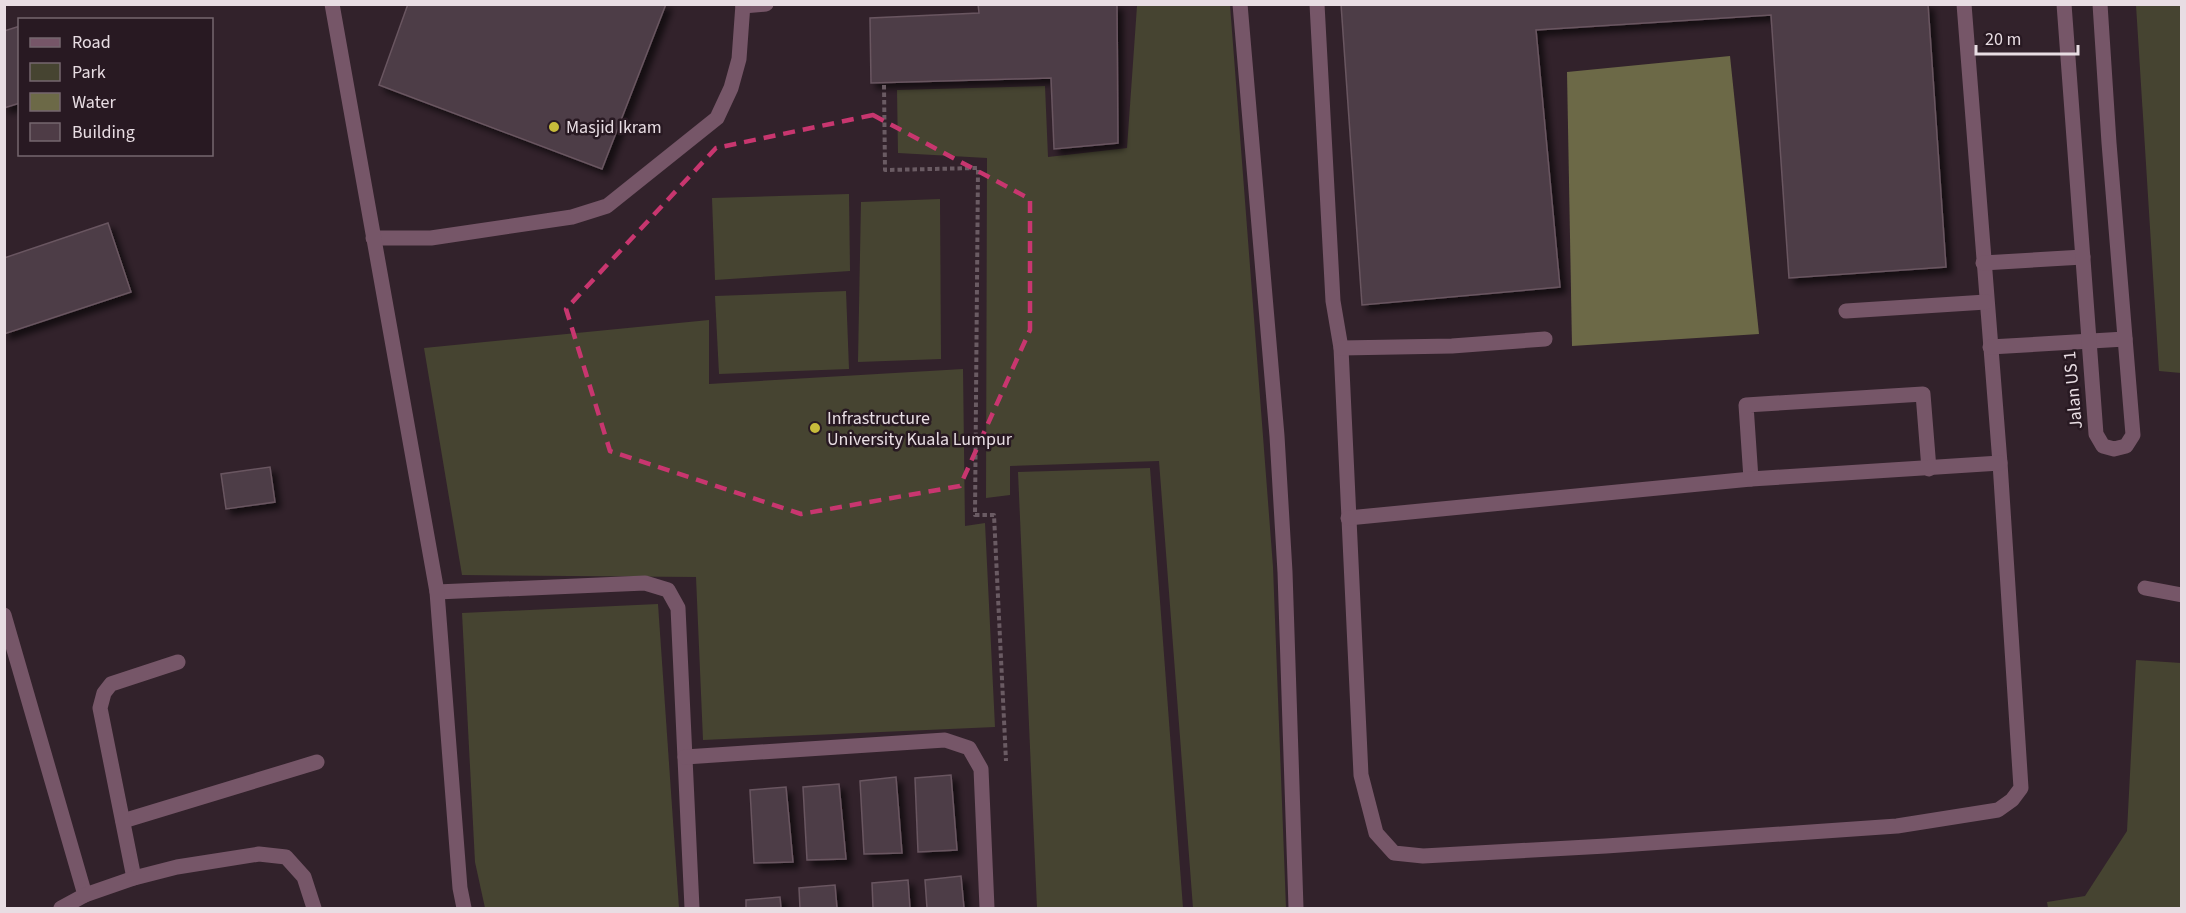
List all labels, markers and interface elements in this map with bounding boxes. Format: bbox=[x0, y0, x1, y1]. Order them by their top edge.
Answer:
legend bbox=[18, 18, 213, 156]
scale bar bbox=[1976, 18, 2078, 56]
text: 20 m bbox=[1985, 27, 2021, 52]
text: Road bbox=[72, 30, 111, 55]
text: Park bbox=[72, 60, 106, 85]
text: Water bbox=[72, 90, 116, 115]
place label: Masjid Ikram bbox=[566, 115, 662, 140]
text: Building bbox=[72, 120, 135, 145]
marker: Masjid Ikram bbox=[547, 120, 561, 134]
street label: Jalan US 1 bbox=[2057, 350, 2089, 430]
place label: Infrastructure University Kuala Lumpur bbox=[827, 406, 1013, 452]
marker: Infrastructure University Kuala Lumpur bbox=[808, 421, 822, 435]

